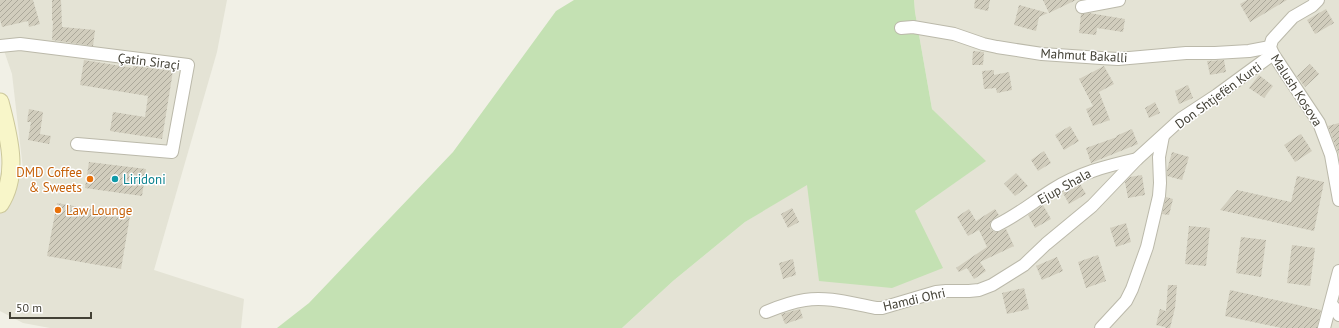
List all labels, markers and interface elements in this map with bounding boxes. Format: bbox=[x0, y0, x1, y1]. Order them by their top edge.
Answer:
street label: Mahmut Bakalli bbox=[1040, 45, 1128, 66]
street label: Çatin Siraçi bbox=[117, 49, 181, 74]
street label: Malush Kosova bbox=[1267, 51, 1326, 130]
street label: Don Shtjefën Kurti bbox=[1172, 58, 1265, 133]
place label: DMD Coffee & Sweets bbox=[16, 164, 82, 196]
street label: Ejup Shala bbox=[1034, 165, 1094, 208]
place label: Liridoni bbox=[123, 171, 166, 188]
marker: DMD Coffee & Sweets bbox=[85, 174, 95, 184]
marker: Liridoni bbox=[110, 174, 120, 184]
place label: Law Lounge bbox=[66, 202, 132, 219]
marker: Law Lounge bbox=[53, 205, 63, 215]
street label: Hamdi Ohri bbox=[881, 284, 947, 315]
scale bar bbox=[10, 294, 91, 320]
text: 50 m bbox=[16, 300, 42, 315]

